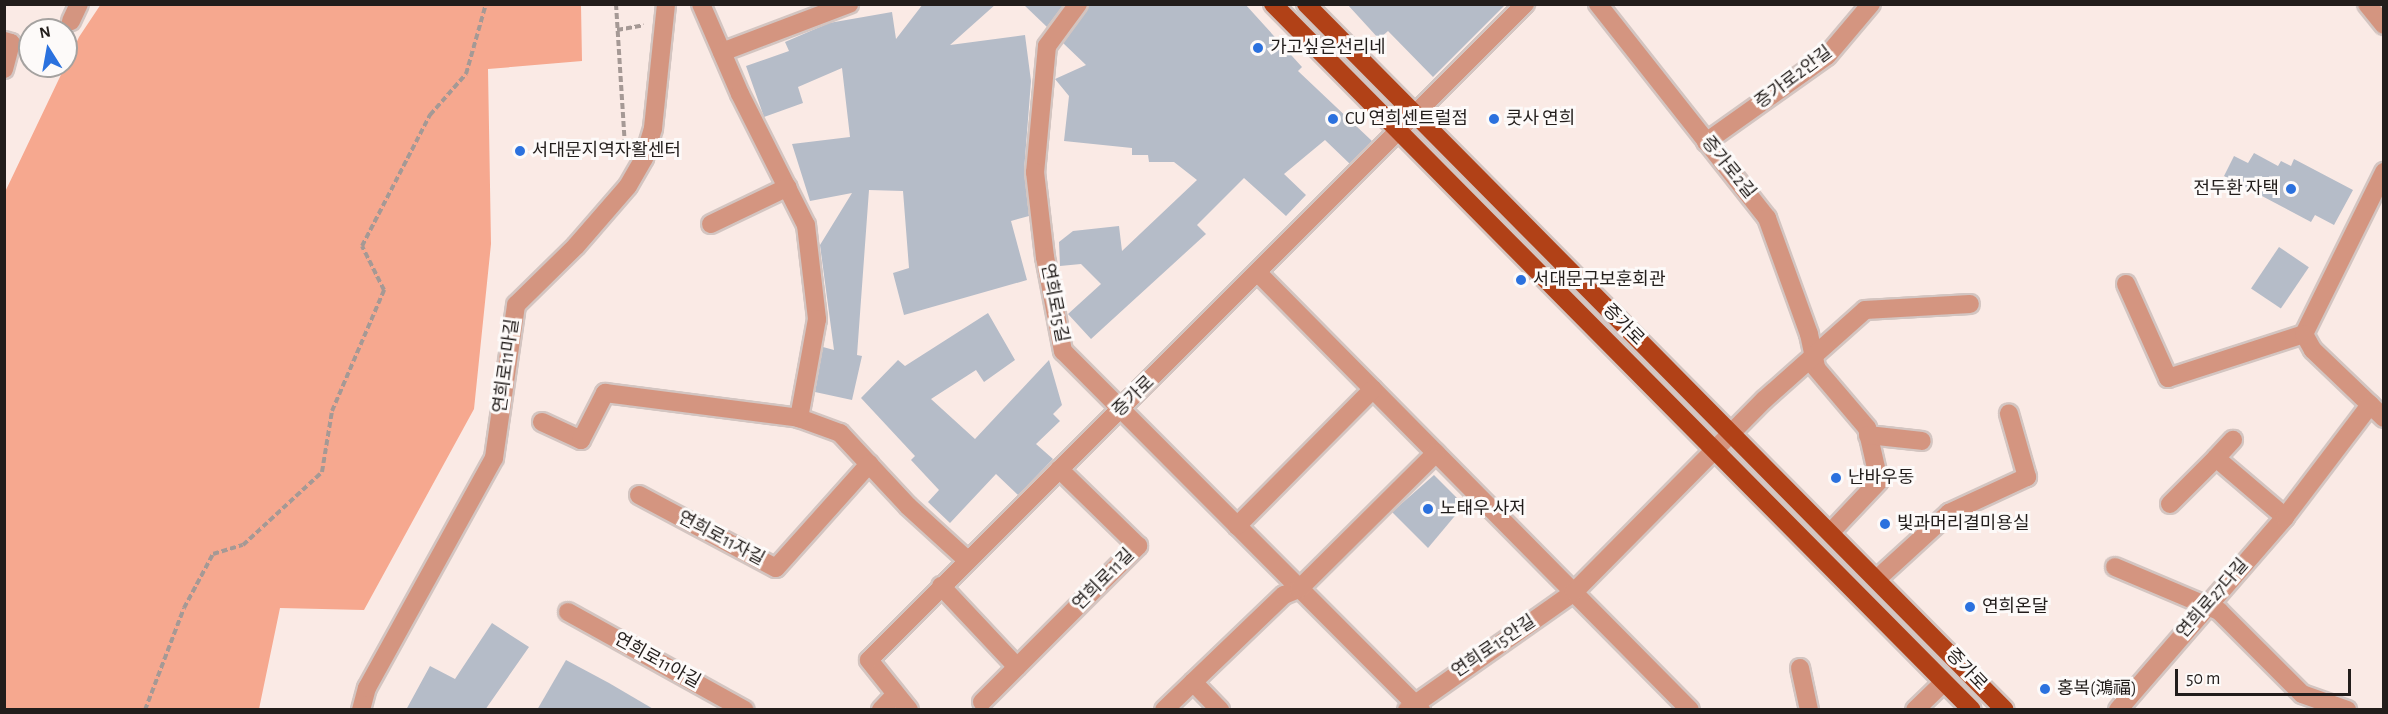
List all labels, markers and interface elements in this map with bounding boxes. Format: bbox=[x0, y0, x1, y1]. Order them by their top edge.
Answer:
north arrow bbox=[18, 18, 78, 78]
text: N bbox=[38, 23, 52, 41]
place label: 가고싶은선리네 bbox=[1270, 37, 1386, 59]
marker: 가고싶은선리네 bbox=[1251, 41, 1265, 55]
street label: 증가로2안길 bbox=[1751, 42, 1837, 114]
place label: CU 연희센트럴점 bbox=[1345, 108, 1468, 130]
place label: 쿳사 연희 bbox=[1506, 108, 1575, 130]
marker: CU 연희센트럴점 bbox=[1326, 112, 1340, 126]
marker: 쿳사 연희 bbox=[1487, 112, 1501, 126]
street label: 증가로2길 bbox=[1696, 132, 1760, 204]
place label: 서대문지역자활센터 bbox=[532, 140, 681, 162]
marker: 서대문지역자활센터 bbox=[513, 144, 527, 158]
place label: 전두환 자택 bbox=[2193, 178, 2279, 200]
marker: 전두환 자택 bbox=[2284, 182, 2298, 196]
street label: 연희로15길 bbox=[1036, 262, 1072, 344]
place label: 서대문구보훈회관 bbox=[1533, 269, 1665, 291]
marker: 서대문구보훈회관 bbox=[1514, 273, 1528, 287]
street label: 증가로 bbox=[1598, 300, 1648, 350]
street label: 연희로11마길 bbox=[490, 317, 524, 415]
street label: 증가로 bbox=[1109, 372, 1159, 422]
place label: 난바우동 bbox=[1848, 467, 1914, 489]
marker: 난바우동 bbox=[1829, 471, 1843, 485]
place label: 노태우 사저 bbox=[1440, 498, 1526, 520]
marker: 노태우 사저 bbox=[1421, 502, 1435, 516]
street label: 연희로11자길 bbox=[674, 507, 768, 571]
place label: 빛과머리결미용실 bbox=[1897, 513, 2029, 535]
marker: 빛과머리결미용실 bbox=[1878, 517, 1892, 531]
street label: 연희로11길 bbox=[1069, 545, 1139, 615]
street label: 연희로27다길 bbox=[2173, 555, 2253, 643]
place label: 연희온달 bbox=[1982, 596, 2048, 618]
marker: 연희온달 bbox=[1963, 600, 1977, 614]
street label: 연희로15안길 bbox=[1448, 611, 1540, 683]
street label: 연희로11아길 bbox=[610, 628, 704, 694]
street label: 증가로 bbox=[1941, 645, 1991, 695]
scale bar bbox=[2178, 657, 2354, 695]
text: 50 m bbox=[2186, 670, 2220, 688]
place label: 홍복(鴻福) bbox=[2057, 678, 2137, 700]
marker: 홍복(鴻福) bbox=[2038, 682, 2052, 696]

